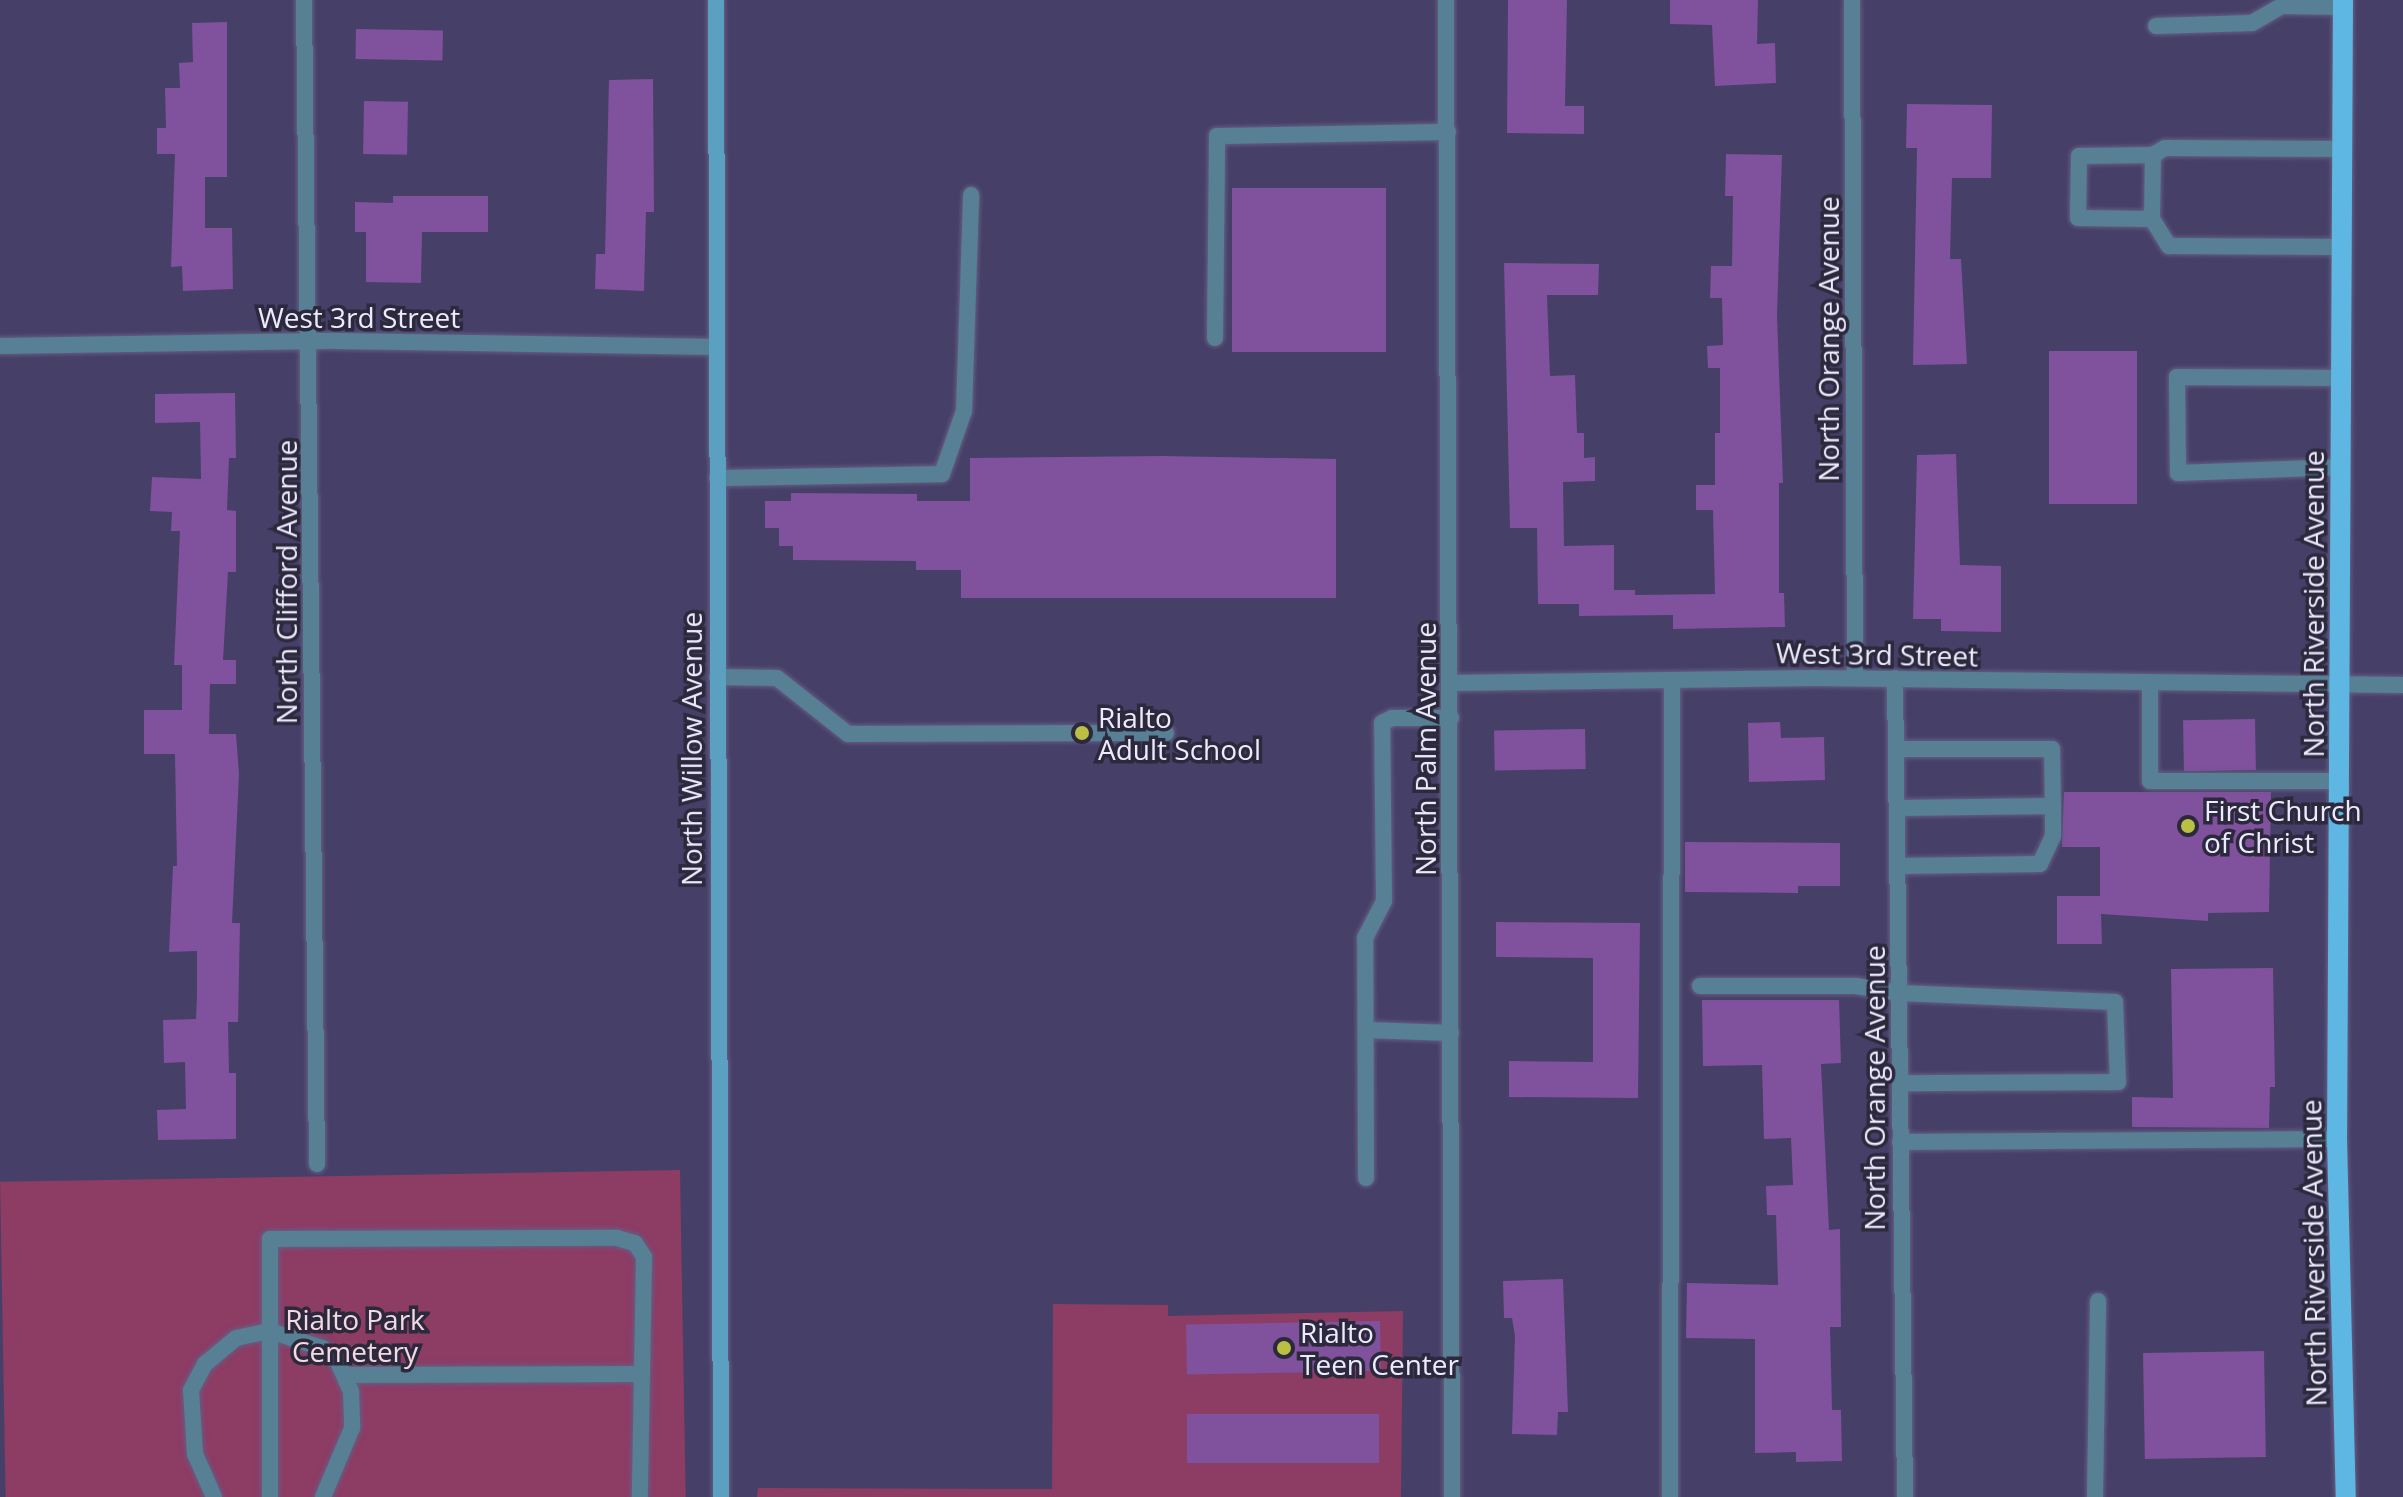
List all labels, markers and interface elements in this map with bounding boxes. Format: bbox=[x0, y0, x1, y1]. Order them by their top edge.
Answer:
street label: North Orange Avenue bbox=[1811, 196, 1845, 482]
street label: West 3rd Street bbox=[258, 300, 460, 334]
street label: North Clifford Avenue bbox=[269, 440, 303, 724]
street label: North Riverside Avenue bbox=[2296, 450, 2330, 758]
street label: North Willow Avenue bbox=[674, 612, 708, 886]
street label: North Palm Avenue bbox=[1408, 622, 1442, 876]
street label: West 3rd Street bbox=[1776, 635, 1978, 673]
place label: Rialto Adult School bbox=[1098, 700, 1261, 766]
marker: Rialto Adult School bbox=[1073, 724, 1091, 742]
place label: First Church of Christ bbox=[2204, 793, 2362, 859]
marker: First Church of Christ bbox=[2179, 817, 2197, 835]
street label: North Orange Avenue bbox=[1857, 945, 1891, 1231]
street label: North Riverside Avenue bbox=[2294, 1099, 2332, 1407]
park label: Rialto Park Cemetery bbox=[285, 1302, 425, 1368]
place label: Rialto Teen Center bbox=[1300, 1315, 1459, 1381]
marker: Rialto Teen Center bbox=[1275, 1339, 1293, 1357]

